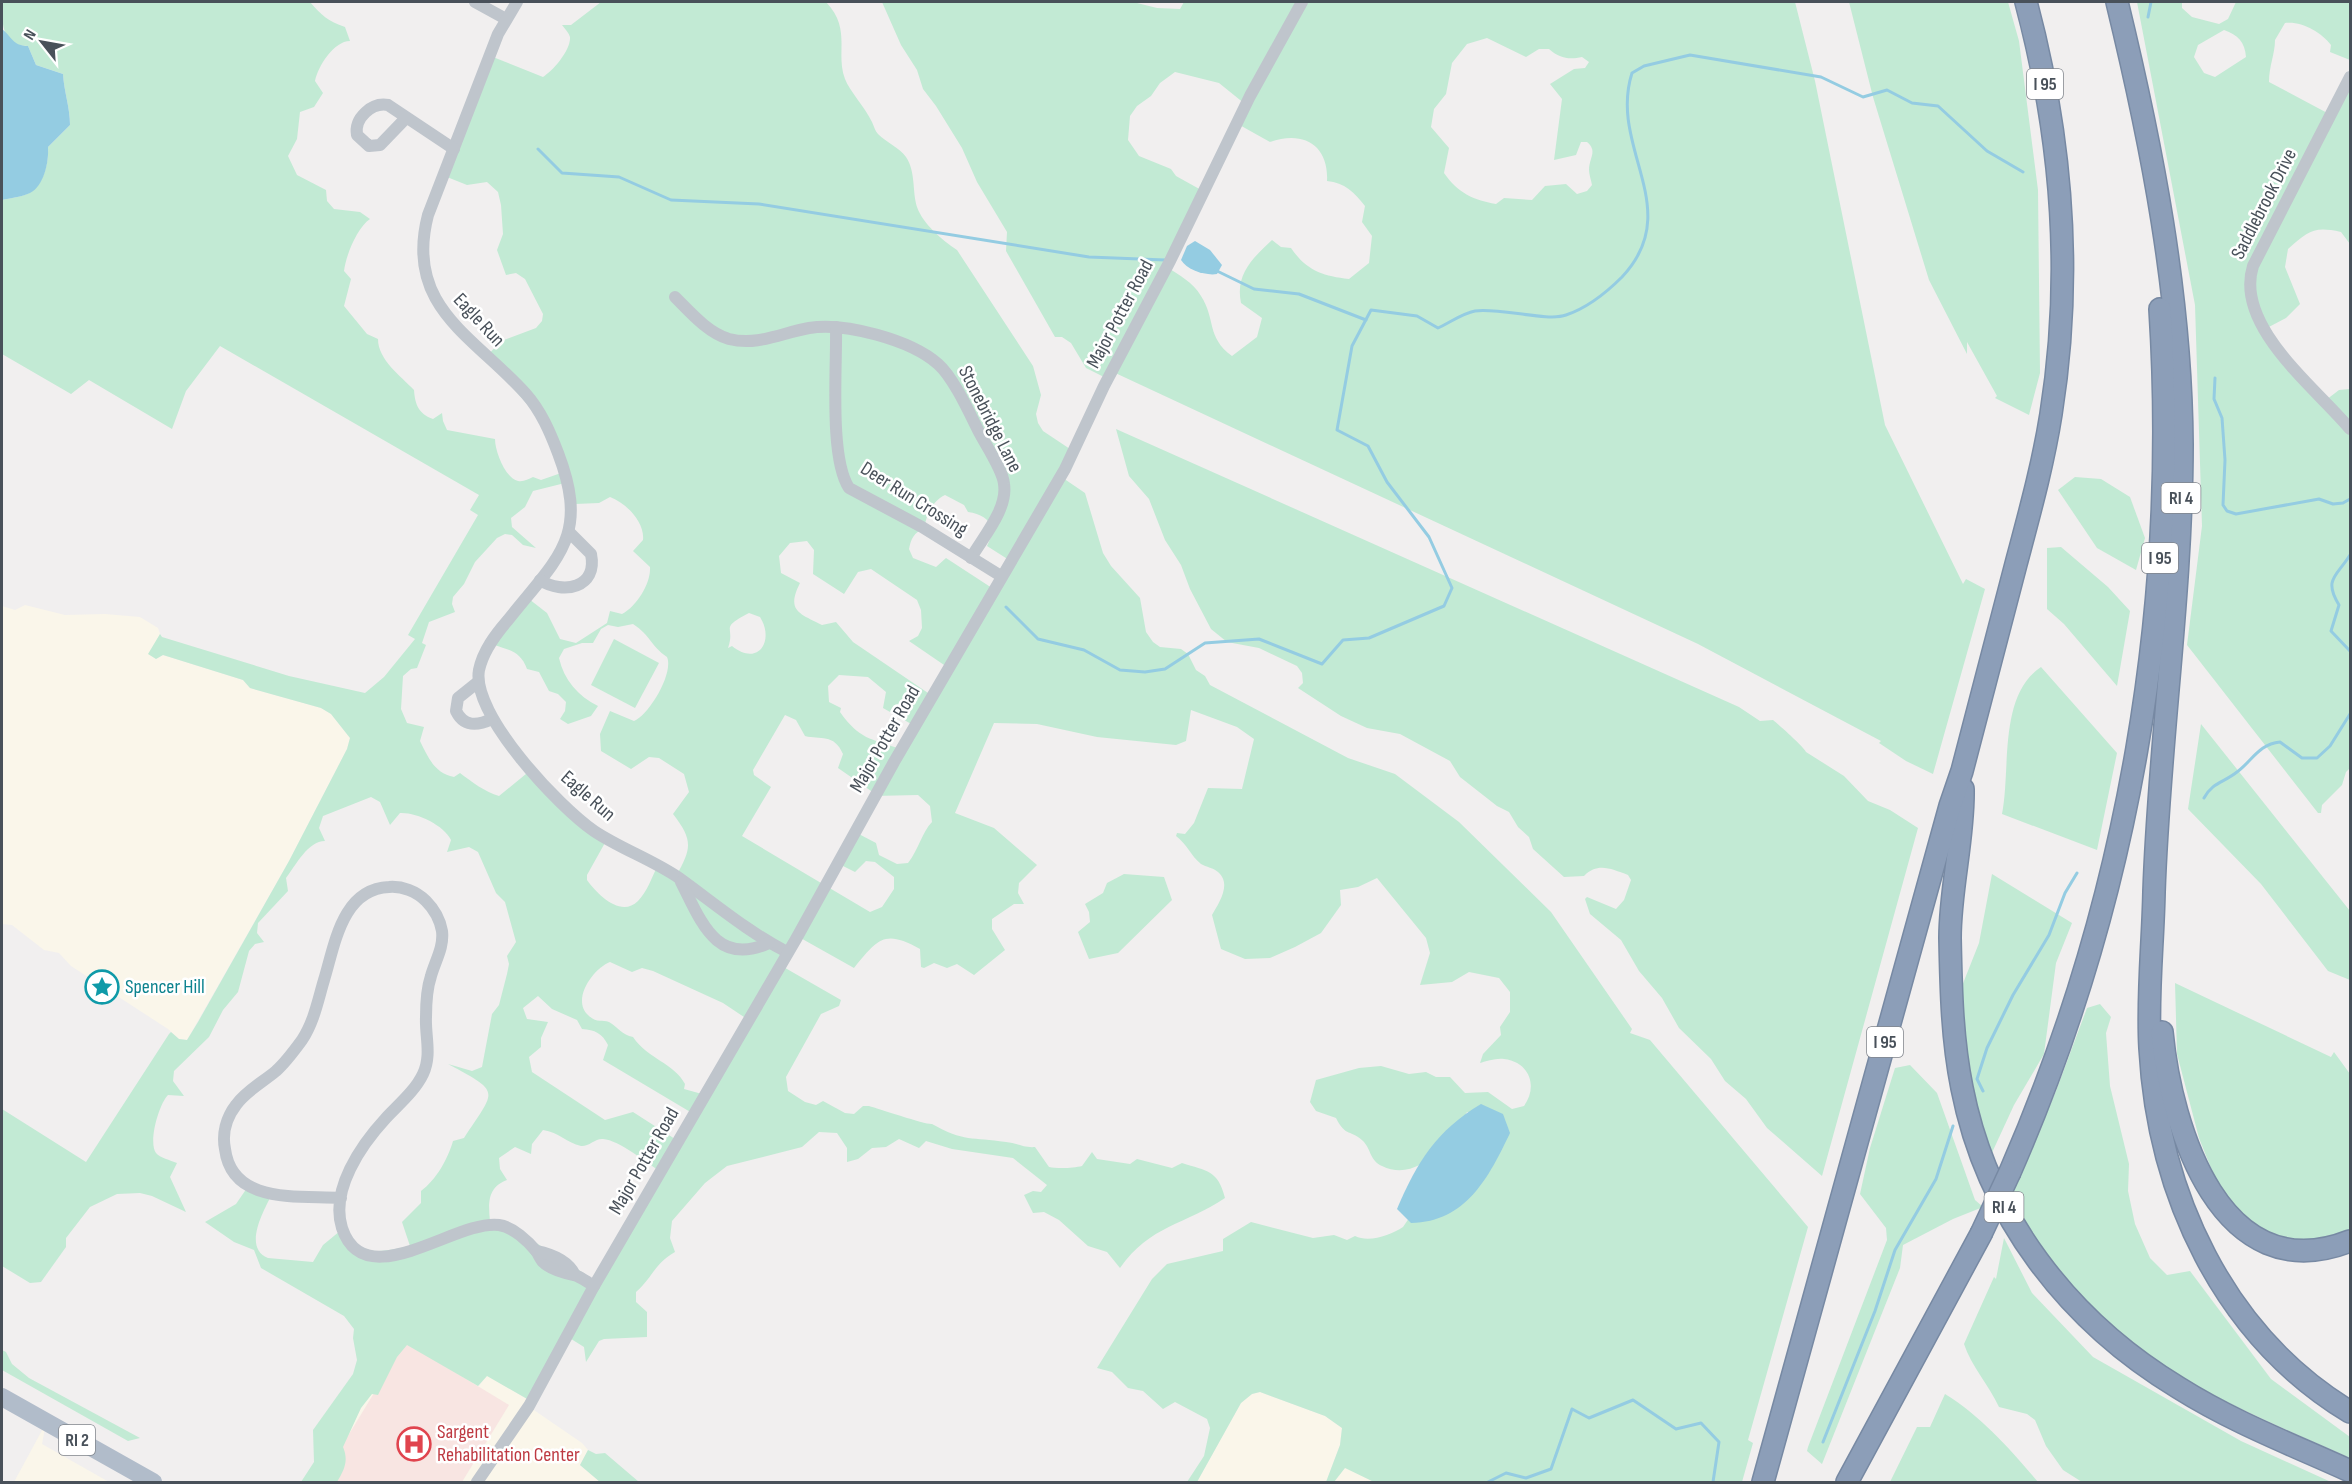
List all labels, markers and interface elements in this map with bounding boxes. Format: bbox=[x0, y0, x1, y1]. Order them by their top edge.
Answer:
north arrow bbox=[12, 12, 72, 72]
text: N bbox=[20, 26, 41, 44]
road number: I 95 bbox=[2027, 69, 2063, 99]
street label: Saddlebrook Drive bbox=[2226, 145, 2302, 263]
street label: Major Potter Road bbox=[1081, 256, 1159, 372]
street label: Eagle Run bbox=[448, 288, 510, 352]
street label: Stonebridge Lane bbox=[953, 362, 1027, 476]
street label: Deer Run Crossing bbox=[856, 457, 972, 541]
road number: RI 4 bbox=[2162, 483, 2200, 513]
road number: I 95 bbox=[2142, 543, 2178, 573]
street label: Major Potter Road bbox=[845, 681, 925, 797]
street label: Eagle Run bbox=[556, 766, 620, 826]
place icon: Spencer Hill bbox=[84, 969, 120, 1005]
place label: Spencer Hill bbox=[125, 975, 205, 999]
road number: I 95 bbox=[1867, 1027, 1903, 1057]
street label: Major Potter Road bbox=[604, 1103, 684, 1219]
road number: RI 4 bbox=[1984, 1192, 2024, 1222]
place label: Sargent Rehabilitation Center bbox=[437, 1420, 580, 1467]
road number: RI 2 bbox=[59, 1425, 95, 1455]
hospital icon: Sargent Rehabilitation Center bbox=[396, 1426, 432, 1462]

